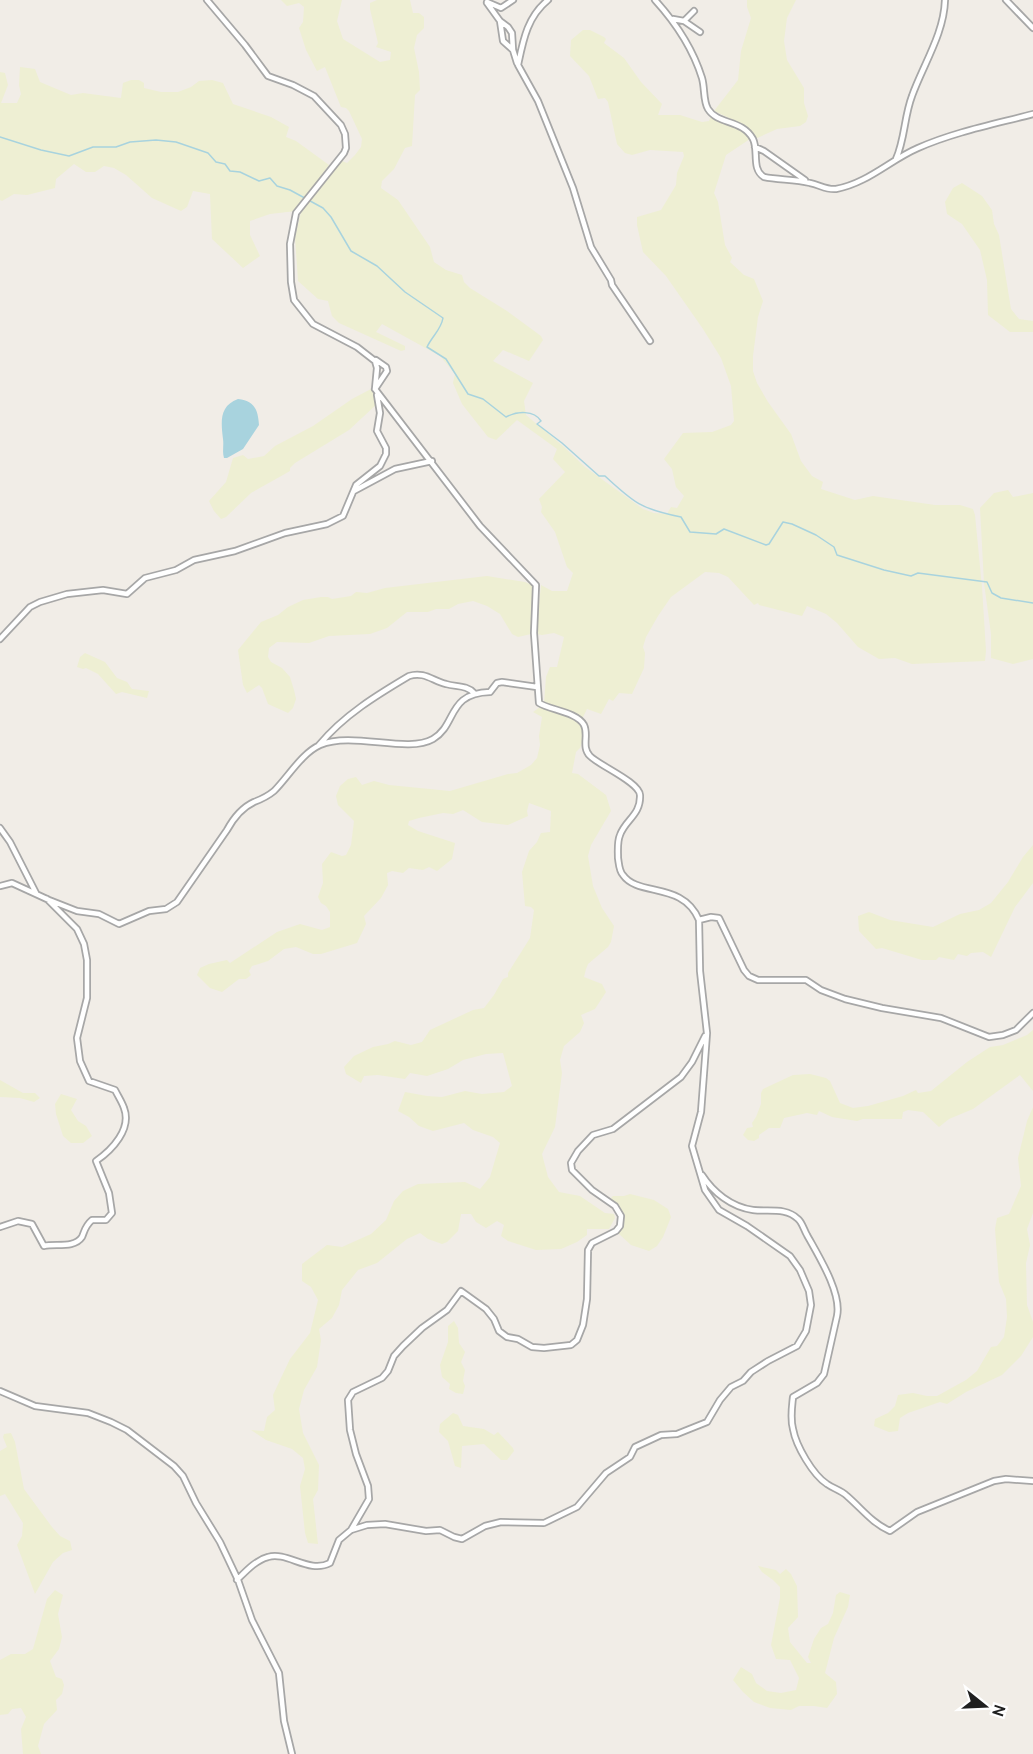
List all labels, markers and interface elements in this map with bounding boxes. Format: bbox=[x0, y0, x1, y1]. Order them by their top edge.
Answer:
north arrow bbox=[955, 1676, 1015, 1736]
text: N bbox=[988, 1702, 1010, 1719]

